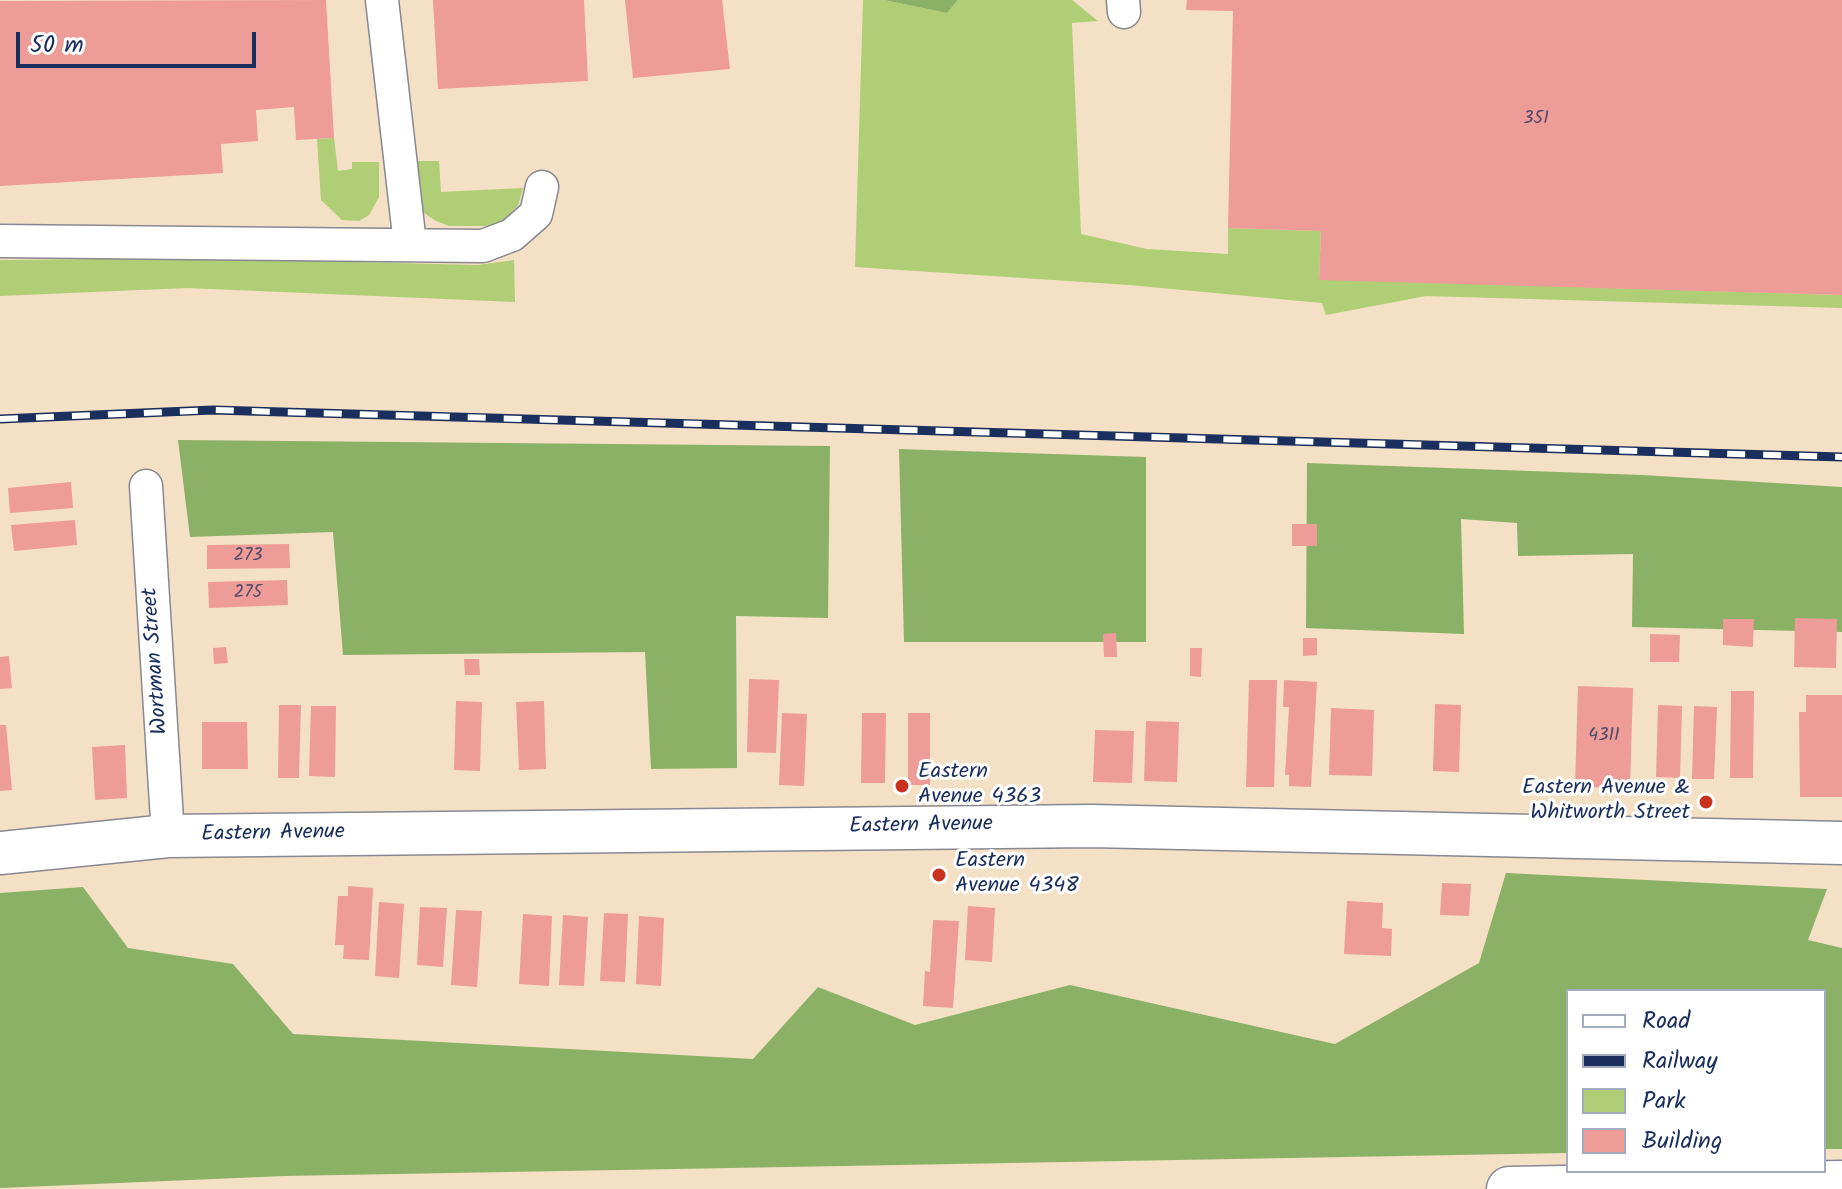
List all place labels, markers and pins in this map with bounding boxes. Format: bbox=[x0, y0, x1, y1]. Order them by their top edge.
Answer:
place label: Eastern Avenue 4363 bbox=[918, 760, 1041, 812]
place label: Eastern Avenue & Whitworth Street bbox=[1522, 776, 1690, 828]
marker: Eastern Avenue 4363 bbox=[893, 777, 911, 795]
marker: Eastern Avenue & Whitworth Street bbox=[1697, 793, 1715, 811]
place label: Eastern Avenue 4348 bbox=[955, 849, 1079, 900]
marker: Eastern Avenue 4348 bbox=[930, 866, 948, 884]

